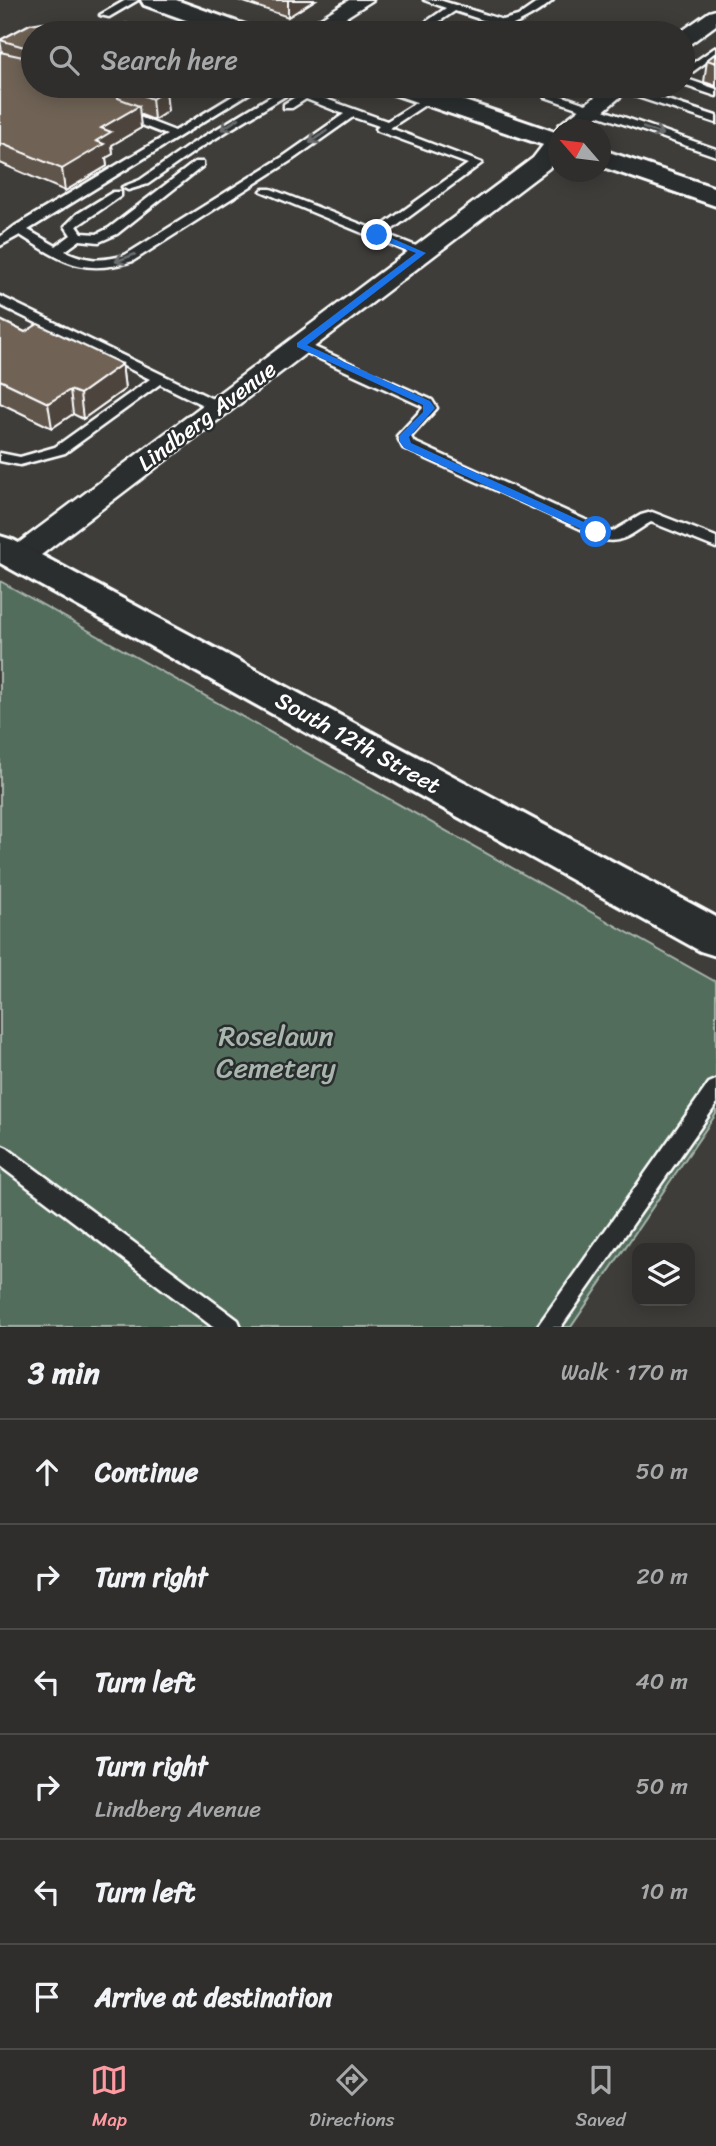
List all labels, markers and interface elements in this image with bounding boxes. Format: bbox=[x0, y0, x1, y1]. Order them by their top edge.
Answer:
search box bbox=[21, 21, 695, 98]
text: Search here bbox=[101, 37, 238, 83]
icon: search bbox=[45, 41, 83, 79]
one-way arrow bbox=[221, 118, 241, 132]
north arrow bbox=[548, 119, 611, 182]
one-way arrow bbox=[642, 126, 664, 138]
one-way arrow bbox=[309, 130, 328, 144]
route end bbox=[361, 219, 392, 250]
one-way arrow bbox=[115, 252, 137, 265]
street label: Lindberg Avenue bbox=[128, 350, 286, 482]
route start bbox=[580, 516, 611, 547]
street label: South 12th Street bbox=[267, 680, 449, 806]
park label: Roselawn Cemetery bbox=[216, 1011, 336, 1092]
map controls bbox=[632, 1243, 695, 1306]
button: layers bbox=[632, 1243, 695, 1306]
text: 3 min bbox=[28, 1346, 100, 1400]
text: Walk · 170 m bbox=[561, 1352, 688, 1393]
text: Continue bbox=[95, 1449, 198, 1495]
text: 50 m bbox=[636, 1451, 688, 1492]
icon: ahead bbox=[28, 1453, 66, 1491]
text: Turn right bbox=[95, 1554, 208, 1600]
text: 20 m bbox=[637, 1556, 688, 1597]
icon: right bbox=[28, 1558, 66, 1596]
text: Turn left bbox=[95, 1659, 195, 1705]
text: 40 m bbox=[635, 1661, 688, 1702]
icon: left bbox=[28, 1663, 66, 1701]
text: Turn right bbox=[95, 1743, 208, 1789]
text: 50 m bbox=[636, 1766, 688, 1807]
icon: right bbox=[28, 1768, 66, 1806]
text: Lindberg Avenue bbox=[95, 1789, 261, 1830]
text: Turn left bbox=[95, 1869, 195, 1915]
text: 10 m bbox=[640, 1871, 688, 1912]
icon: left bbox=[28, 1873, 66, 1911]
text: Arrive at destination bbox=[95, 1974, 332, 2020]
icon: arrive bbox=[28, 1978, 66, 2016]
tab: Map bbox=[90, 2061, 128, 2136]
tab: Directions bbox=[309, 2061, 395, 2136]
tab: Saved bbox=[575, 2061, 626, 2136]

